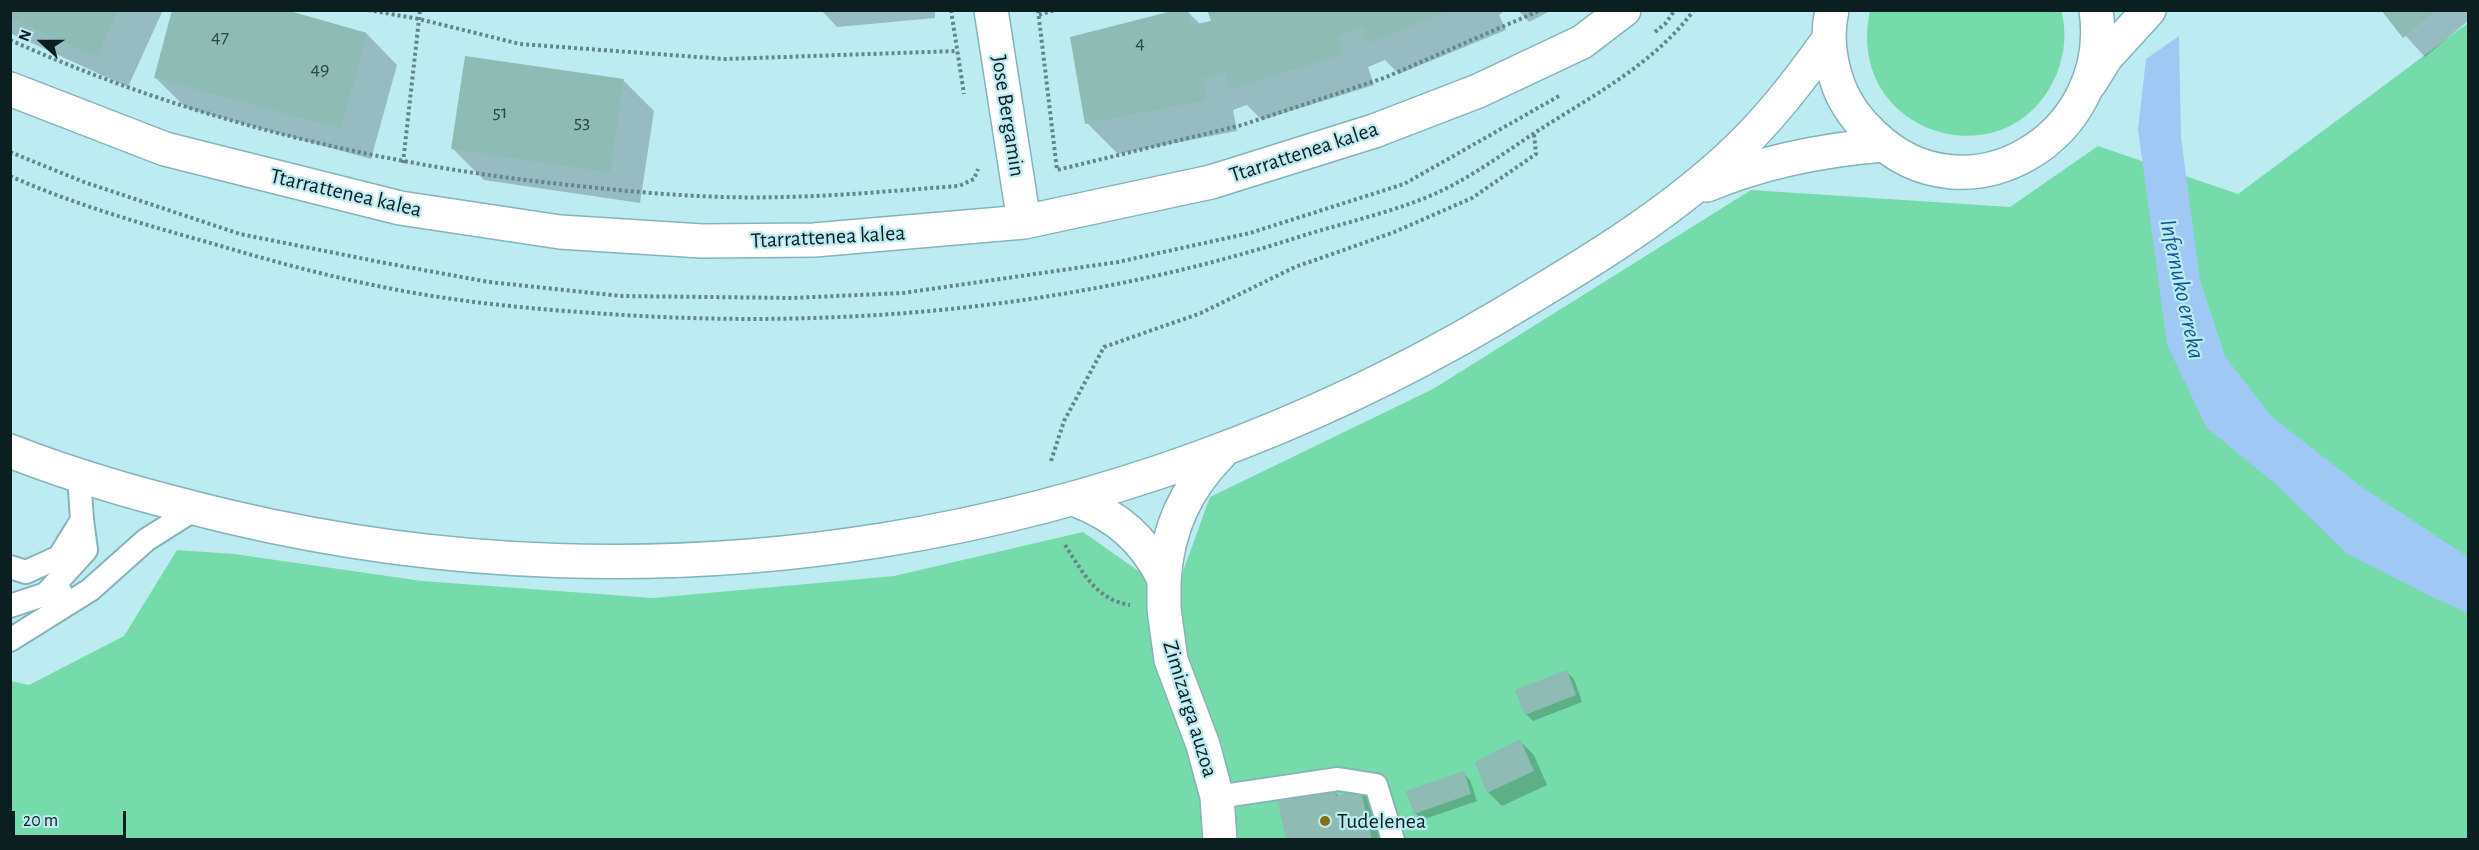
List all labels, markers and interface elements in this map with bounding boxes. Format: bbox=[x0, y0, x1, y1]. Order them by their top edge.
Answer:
north arrow bbox=[12, 12, 72, 72]
house number: 47 bbox=[211, 25, 229, 49]
text: N bbox=[16, 27, 35, 44]
house number: 4 bbox=[1135, 31, 1145, 55]
street label: Jose Bergamin bbox=[985, 53, 1031, 179]
house number: 49 bbox=[310, 57, 330, 81]
house number: 51 bbox=[492, 100, 508, 124]
house number: 53 bbox=[574, 110, 590, 134]
street label: Ttarrattenea kalea bbox=[1226, 116, 1382, 188]
street label: Ttarrattenea kalea bbox=[268, 163, 424, 223]
water label: Infernuko erreka bbox=[2153, 217, 2211, 361]
street label: Ttarrattenea kalea bbox=[750, 220, 906, 254]
street label: Zimizarga auzoa bbox=[1157, 638, 1223, 780]
scale bar bbox=[15, 799, 129, 837]
place label: Tudelenea bbox=[1337, 808, 1426, 834]
text: 20 m bbox=[23, 812, 58, 830]
marker: Tudelenea bbox=[1318, 814, 1332, 828]

